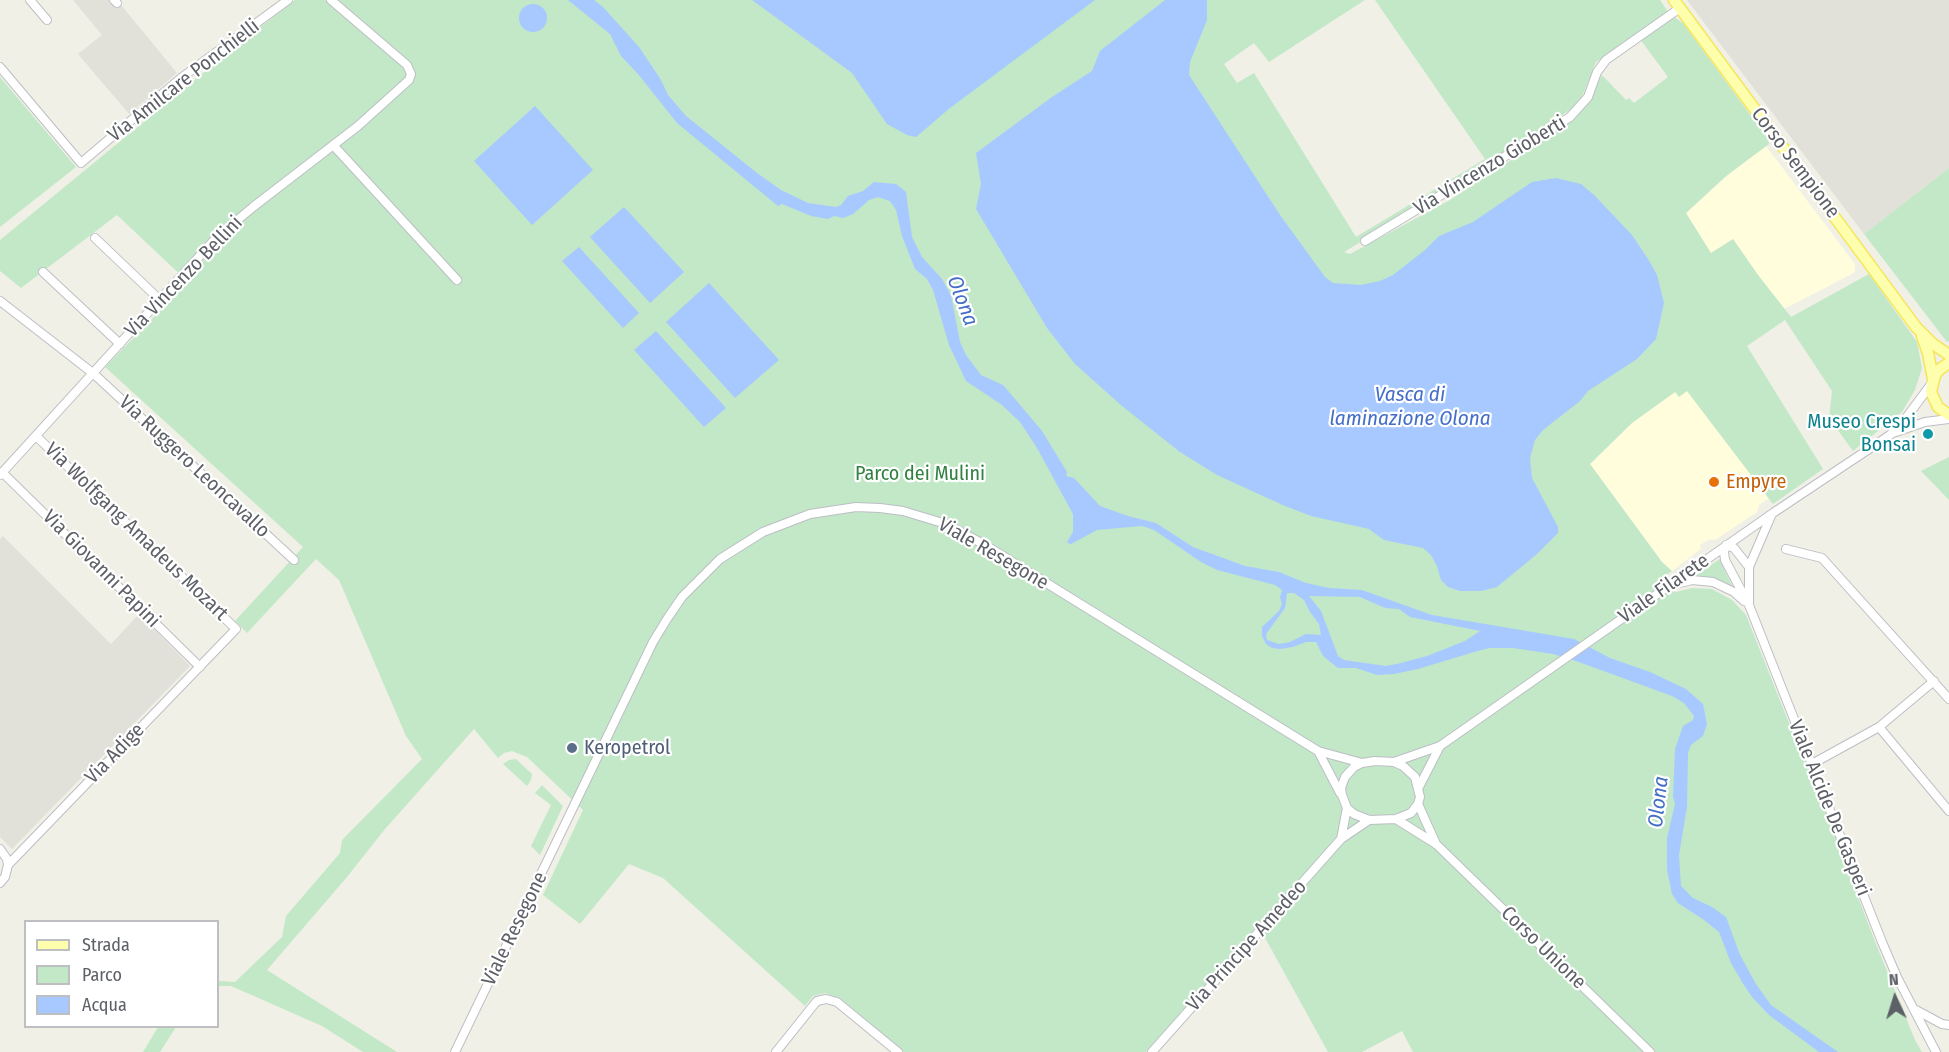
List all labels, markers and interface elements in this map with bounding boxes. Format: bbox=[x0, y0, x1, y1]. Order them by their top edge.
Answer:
street label: Via Amilcare Ponchielli bbox=[104, 14, 264, 148]
street label: Corso Sempione bbox=[1746, 103, 1844, 223]
street label: Via Vincenzo Gioberti bbox=[1410, 111, 1570, 221]
street label: Via Vincenzo Bellini bbox=[120, 211, 248, 343]
water label: Olona bbox=[941, 273, 983, 329]
water label: Vasca di laminazione Olona bbox=[1329, 382, 1491, 432]
street label: Via Ruggero Leoncavallo bbox=[114, 391, 274, 543]
place label: Museo Crespi Bonsai bbox=[1807, 410, 1916, 457]
marker: Museo Crespi Bonsai bbox=[1921, 427, 1935, 441]
street label: Via Wolfgang Amadeus Mozart bbox=[39, 438, 233, 626]
park label: Parco dei Mulini bbox=[855, 462, 985, 486]
place label: Empyre bbox=[1726, 470, 1786, 494]
marker: Empyre bbox=[1707, 475, 1721, 489]
street label: Via Giovanni Papini bbox=[37, 505, 165, 633]
street label: Viale Resegone bbox=[934, 513, 1052, 595]
street label: Viale Filarete bbox=[1614, 549, 1714, 629]
street label: Viale Alcide De Gasperi bbox=[1783, 717, 1875, 899]
street label: Via Adige bbox=[80, 719, 150, 789]
place label: Keropetrol bbox=[584, 736, 670, 760]
marker: Keropetrol bbox=[565, 741, 579, 755]
water label: Olona bbox=[1643, 775, 1675, 829]
street label: Viale Resegone bbox=[477, 868, 553, 990]
street label: Via Principe Amedeo bbox=[1182, 876, 1312, 1016]
street label: Corso Unione bbox=[1495, 902, 1591, 994]
legend bbox=[24, 920, 219, 1028]
text: Strada bbox=[82, 934, 130, 956]
text: Parco bbox=[82, 964, 122, 986]
north arrow bbox=[1865, 968, 1925, 1028]
text: N bbox=[1888, 970, 1899, 989]
text: Acqua bbox=[82, 994, 127, 1016]

